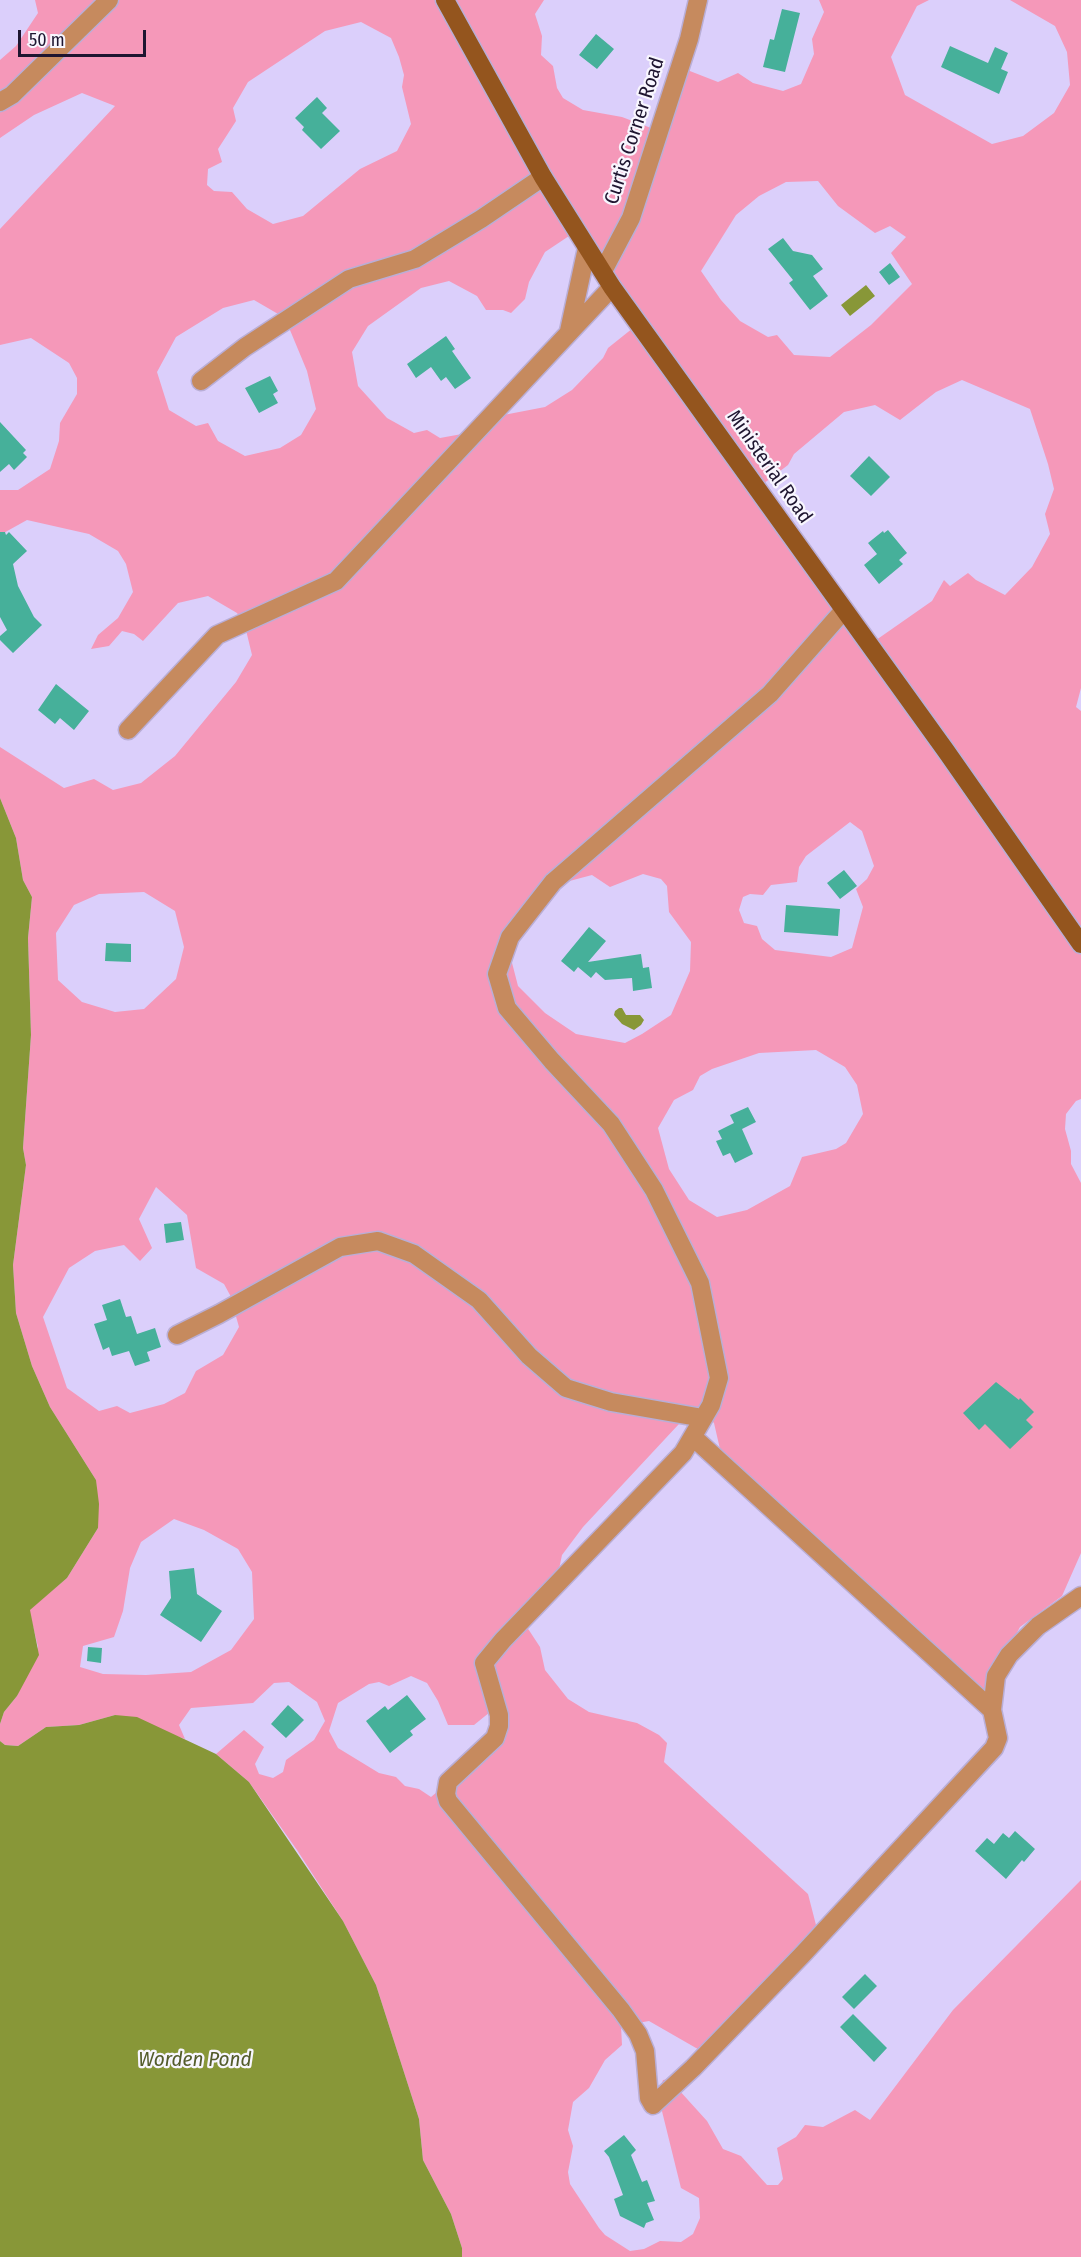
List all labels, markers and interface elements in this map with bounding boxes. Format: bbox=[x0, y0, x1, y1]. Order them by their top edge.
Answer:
scale bar bbox=[21, 18, 148, 56]
text: 50 m bbox=[29, 29, 65, 51]
street label: Curtis Corner Road bbox=[600, 55, 670, 207]
street label: Ministerial Road bbox=[721, 406, 817, 528]
water label: Worden Pond bbox=[138, 2047, 252, 2073]

